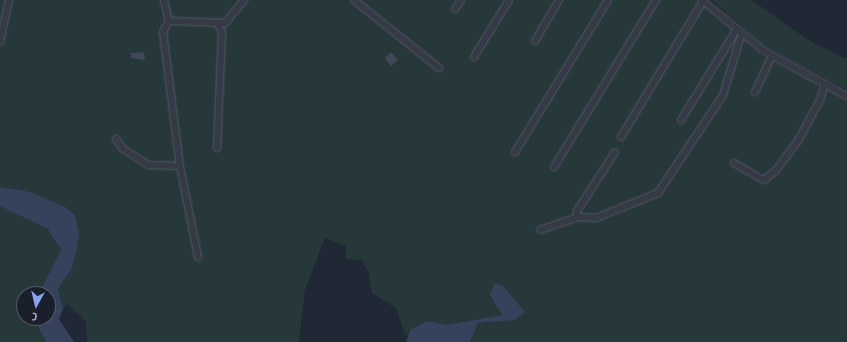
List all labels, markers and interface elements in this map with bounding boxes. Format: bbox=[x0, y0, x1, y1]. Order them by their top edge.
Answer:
north arrow bbox=[16, 286, 56, 326]
text: С bbox=[31, 310, 38, 324]

